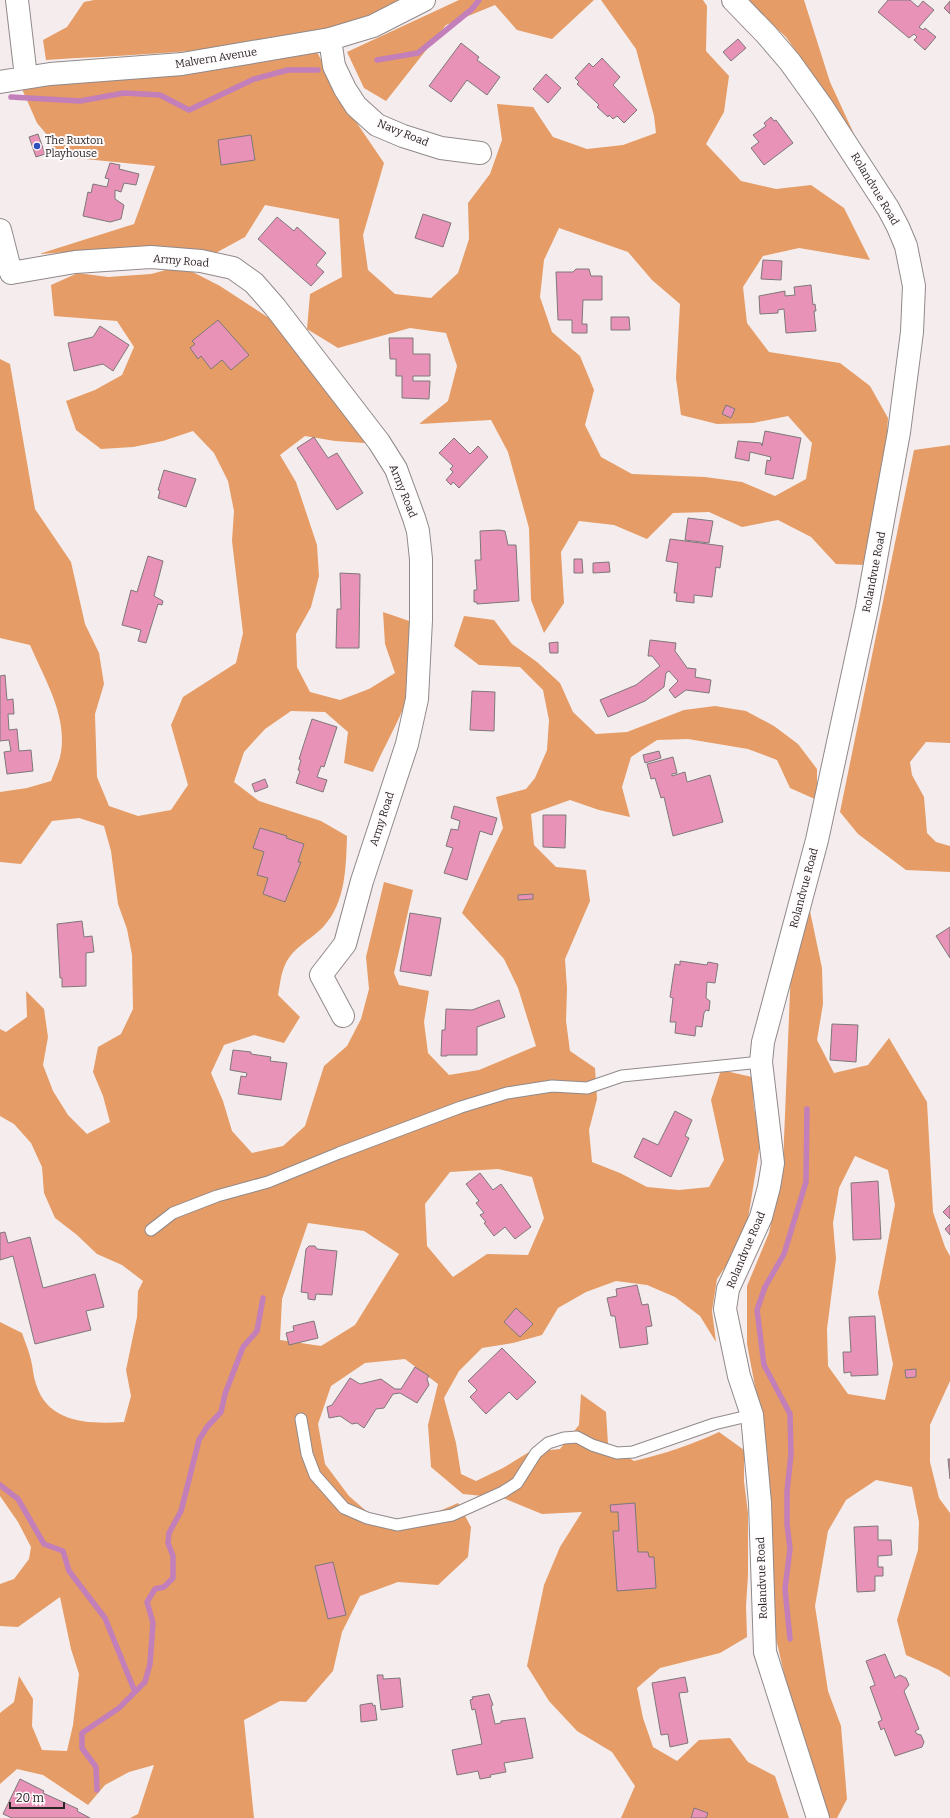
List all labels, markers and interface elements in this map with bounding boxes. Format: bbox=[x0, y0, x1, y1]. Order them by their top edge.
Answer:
street label: Malvern Avenue bbox=[174, 45, 258, 71]
street label: Navy Road bbox=[375, 117, 431, 149]
place label: The Ruxton Playhouse bbox=[45, 134, 103, 160]
marker: The Ruxton Playhouse bbox=[32, 141, 42, 151]
street label: Rolandvue Road bbox=[848, 150, 902, 228]
street label: Army Road bbox=[152, 252, 210, 270]
street label: Army Road bbox=[386, 462, 420, 520]
street label: Rolandvue Road bbox=[860, 530, 888, 614]
street label: Army Road bbox=[367, 790, 397, 848]
street label: Rolandvue Road bbox=[787, 846, 821, 929]
street label: Rolandvue Road bbox=[724, 1209, 768, 1290]
street label: Rolandvue Road bbox=[754, 1536, 770, 1619]
scale bar bbox=[10, 1784, 64, 1810]
text: 20 m bbox=[16, 1791, 45, 1805]

